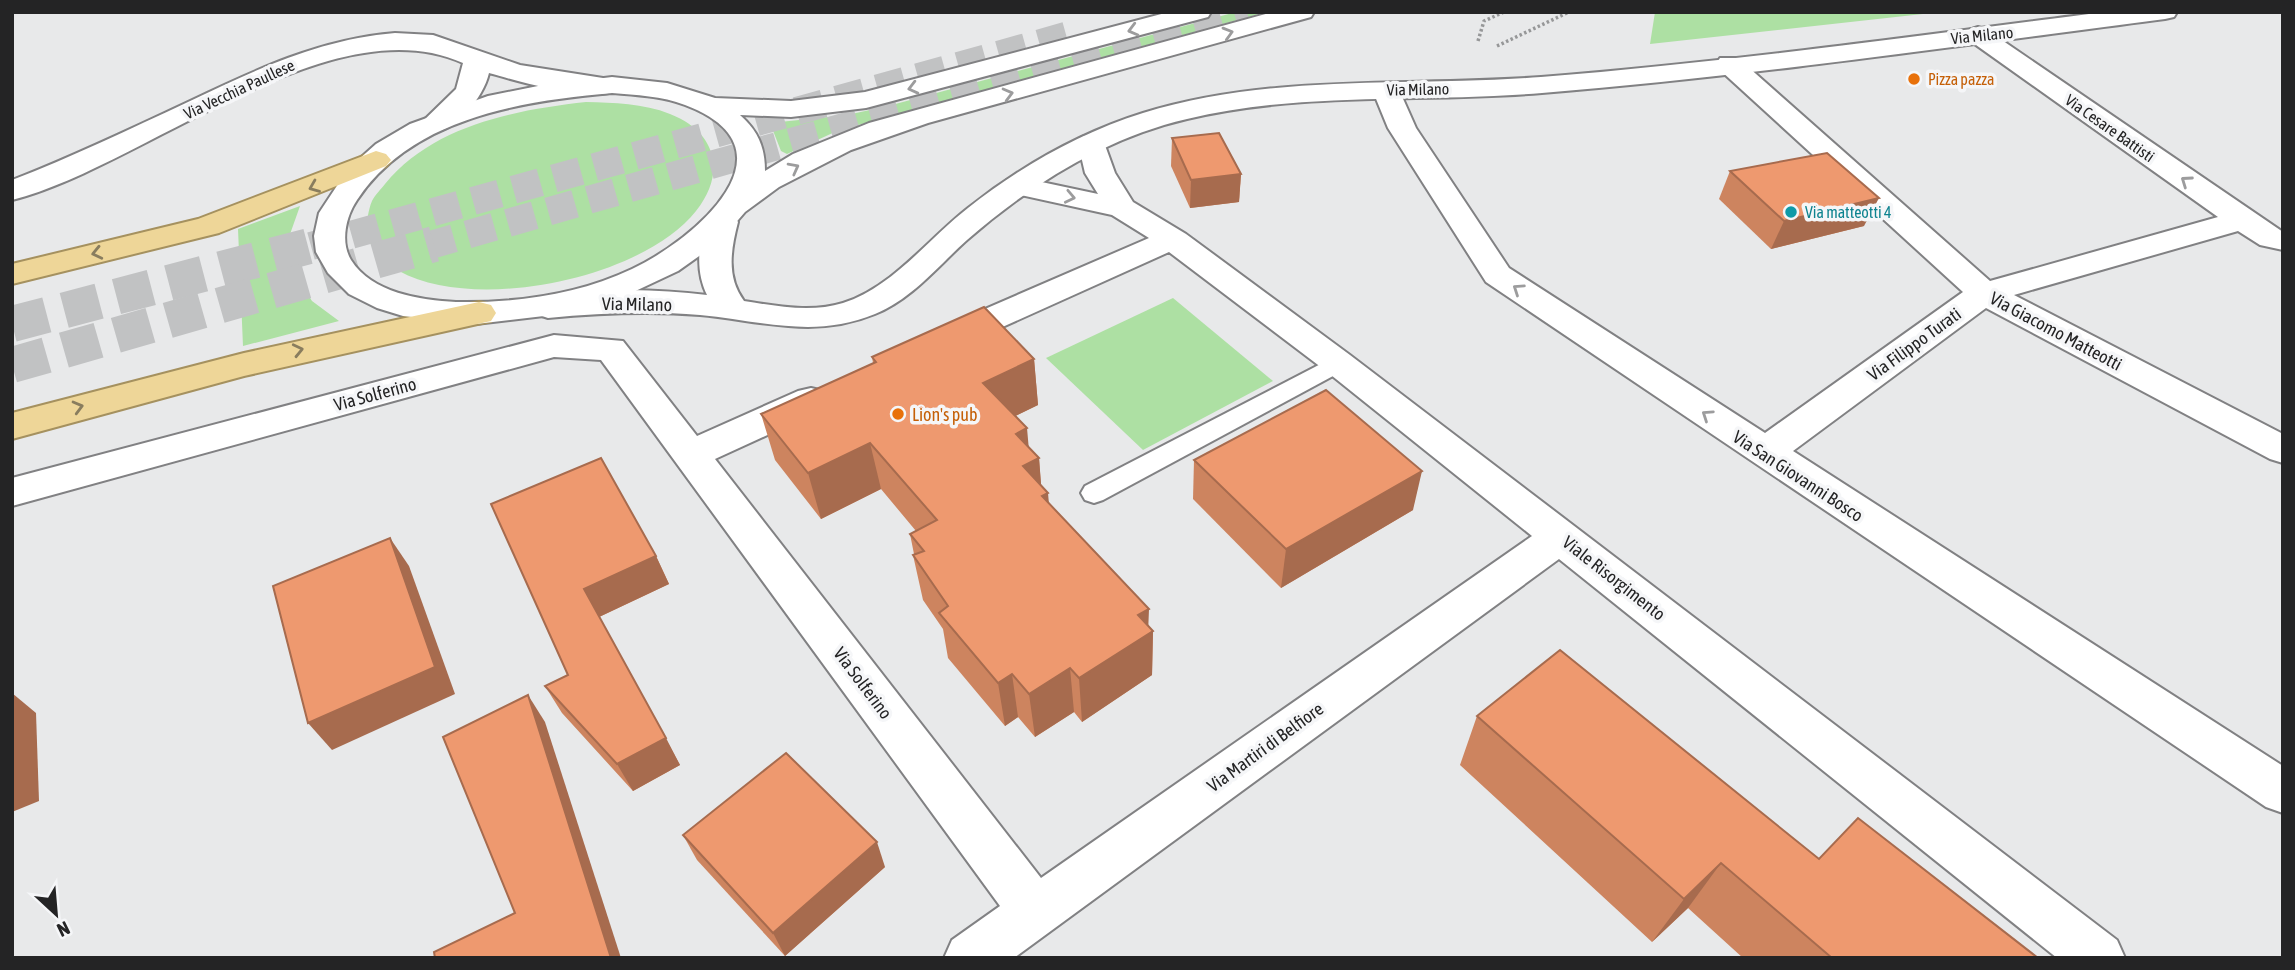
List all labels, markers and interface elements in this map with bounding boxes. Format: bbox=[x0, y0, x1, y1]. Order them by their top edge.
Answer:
one-way arrow bbox=[1128, 22, 1140, 36]
street label: Via Milano bbox=[1950, 23, 2014, 47]
one-way arrow bbox=[1221, 27, 1233, 42]
street label: Via Vecchia Paullese bbox=[181, 56, 297, 122]
place label: Pizza pazza bbox=[1928, 70, 1994, 89]
marker: Pizza pazza bbox=[1906, 71, 1922, 87]
street label: Via Milano bbox=[1387, 79, 1449, 99]
one-way arrow bbox=[908, 80, 920, 94]
one-way arrow bbox=[1002, 87, 1014, 102]
street label: Via Cesare Battisti bbox=[2062, 91, 2158, 165]
one-way arrow bbox=[787, 163, 799, 176]
one-way arrow bbox=[2181, 177, 2194, 189]
one-way arrow bbox=[308, 178, 320, 192]
one-way arrow bbox=[1064, 189, 1076, 204]
place label: Via matteotti 4 bbox=[1805, 203, 1891, 221]
marker: Via matteotti 4 bbox=[1783, 204, 1799, 220]
one-way arrow bbox=[91, 245, 103, 259]
one-way arrow bbox=[1512, 284, 1525, 297]
street label: Via Giacomo Matteotti bbox=[1986, 287, 2126, 375]
street label: Via Milano bbox=[602, 293, 672, 315]
street label: Via Filippo Turati bbox=[1863, 303, 1965, 385]
one-way arrow bbox=[292, 344, 304, 358]
street label: Via Solferino bbox=[332, 373, 418, 415]
one-way arrow bbox=[72, 401, 84, 416]
place label: Lion's pub bbox=[912, 404, 977, 425]
marker: Lion's pub bbox=[890, 406, 906, 422]
one-way arrow bbox=[1702, 411, 1715, 423]
street label: Via San Giovanni Bosco bbox=[1729, 426, 1867, 526]
street label: Viale Risorgimento bbox=[1558, 531, 1670, 625]
street label: Via Solferino bbox=[829, 643, 897, 723]
street label: Via Martiri di Belfiore bbox=[1203, 698, 1327, 796]
north arrow bbox=[21, 879, 91, 949]
text: N bbox=[54, 917, 73, 942]

